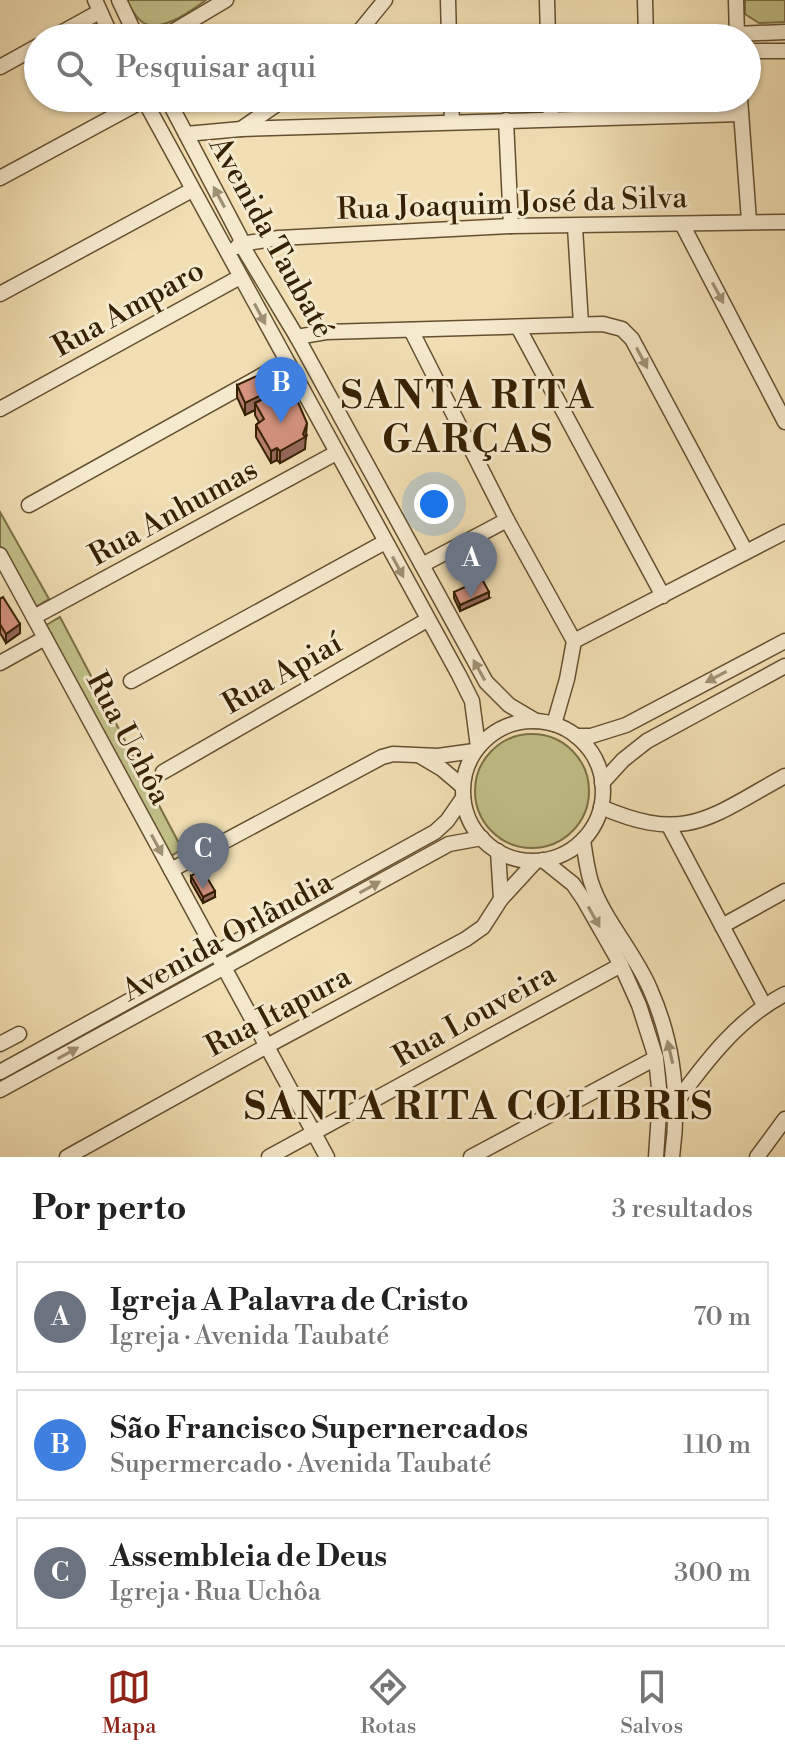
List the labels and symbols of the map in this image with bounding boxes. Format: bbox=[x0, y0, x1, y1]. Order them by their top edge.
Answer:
street label: Avenida Taubaté bbox=[200, 129, 342, 345]
street label: Rua Joaquim José da Silva bbox=[336, 179, 689, 229]
one-way arrow bbox=[213, 186, 227, 208]
street label: Rua Amparo bbox=[46, 252, 211, 366]
one-way arrow bbox=[711, 282, 724, 305]
one-way arrow bbox=[254, 303, 267, 326]
one-way arrow bbox=[635, 347, 649, 370]
pin: B bbox=[255, 357, 307, 423]
district label: SANTA RITA GARÇAS bbox=[341, 373, 595, 464]
street label: Rua Anhumas bbox=[82, 451, 265, 575]
your location bbox=[414, 484, 454, 524]
pin: A bbox=[445, 532, 497, 598]
one-way arrow bbox=[391, 556, 405, 578]
street label: Rua Apiaí bbox=[216, 624, 350, 723]
one-way arrow bbox=[473, 658, 486, 681]
street label: Rua Uchôa bbox=[77, 665, 179, 812]
one-way arrow bbox=[705, 670, 727, 684]
pin: C bbox=[177, 823, 229, 889]
one-way arrow bbox=[150, 834, 164, 856]
street label: Avenida Orlândia bbox=[115, 863, 340, 1011]
one-way arrow bbox=[359, 880, 381, 894]
one-way arrow bbox=[587, 906, 601, 928]
street label: Rua Louveira bbox=[386, 955, 563, 1076]
street label: Rua Itapura bbox=[199, 957, 358, 1066]
one-way arrow bbox=[663, 1039, 676, 1064]
one-way arrow bbox=[57, 1046, 80, 1060]
district label: SANTA RITA COLIBRIS bbox=[244, 1084, 714, 1131]

